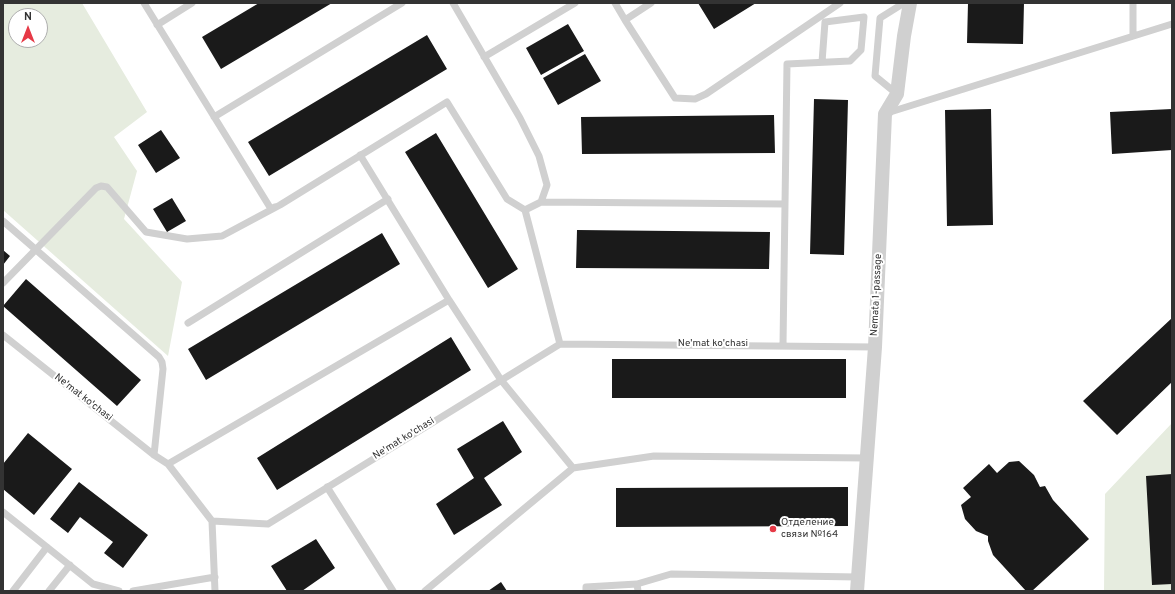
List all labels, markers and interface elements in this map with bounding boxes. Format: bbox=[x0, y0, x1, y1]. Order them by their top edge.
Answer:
north arrow bbox=[8, 8, 48, 48]
text: N bbox=[24, 10, 32, 24]
street label: Nemata 1-passage bbox=[869, 254, 885, 336]
street label: Ne'mat ko'chasi bbox=[678, 338, 748, 350]
street label: Ne'mat ko'chasi bbox=[52, 372, 114, 424]
street label: Ne'mat ko'chasi bbox=[371, 415, 437, 463]
place label: Отделение связи №164 bbox=[781, 517, 838, 540]
marker: Отделение связи №164 bbox=[768, 524, 778, 534]

